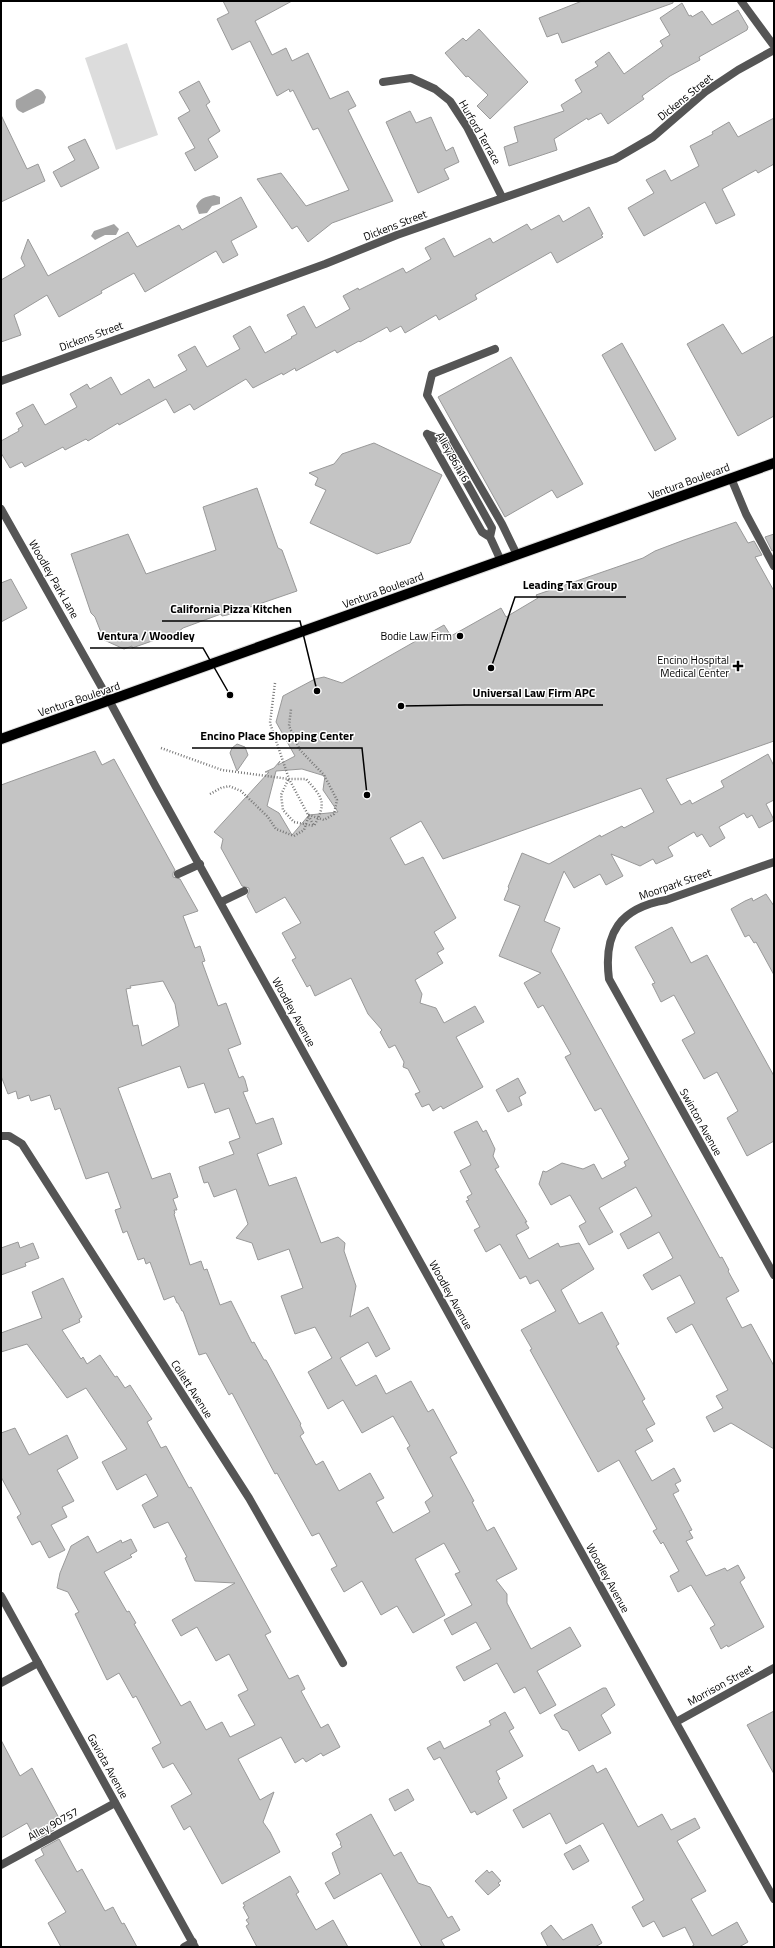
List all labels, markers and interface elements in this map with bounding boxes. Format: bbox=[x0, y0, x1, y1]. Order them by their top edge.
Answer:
street label: Dickens Street bbox=[654, 70, 716, 124]
street label: Hurford Terrace bbox=[455, 97, 505, 168]
street label: Dickens Street bbox=[361, 206, 429, 244]
street label: Dickens Street bbox=[57, 317, 125, 355]
street label: Alley 86116 bbox=[432, 429, 474, 485]
street label: Ventura Boulevard bbox=[646, 459, 732, 503]
street label: Woodley Park Lane bbox=[25, 537, 83, 622]
street label: Ventura Boulevard bbox=[340, 568, 426, 612]
callout: Leading Tax Group bbox=[515, 573, 626, 597]
text: Leading Tax Group bbox=[523, 575, 618, 594]
callout: California Pizza Kitchen bbox=[162, 597, 300, 621]
text: California Pizza Kitchen bbox=[170, 599, 292, 618]
callout: Ventura / Woodley bbox=[90, 624, 203, 648]
text: Ventura / Woodley bbox=[97, 626, 195, 645]
place label: Bodie Law Firm bbox=[380, 628, 452, 644]
marker: Bodie Law Firm bbox=[455, 631, 465, 641]
place label: Encino Hospital Medical Center bbox=[657, 652, 729, 681]
marker: Encino Hospital Medical Center bbox=[732, 660, 744, 672]
street label: Ventura Boulevard bbox=[36, 677, 122, 720]
callout: Universal Law Firm APC bbox=[465, 681, 603, 705]
text: Universal Law Firm APC bbox=[473, 683, 596, 702]
callout: Encino Place Shopping Center bbox=[192, 724, 362, 748]
text: Encino Place Shopping Center bbox=[200, 726, 354, 745]
street label: Moorpark Street bbox=[637, 864, 714, 904]
street label: Woodley Avenue bbox=[268, 974, 320, 1050]
street label: Swinton Avenue bbox=[676, 1085, 726, 1159]
street label: Woodley Avenue bbox=[425, 1257, 477, 1333]
street label: Collett Avenue bbox=[167, 1357, 217, 1422]
street label: Woodley Avenue bbox=[582, 1540, 634, 1616]
street label: Morrison Street bbox=[684, 1660, 756, 1710]
street label: Gaviota Avenue bbox=[84, 1731, 133, 1802]
street label: Alley 90757 bbox=[25, 1804, 81, 1844]

